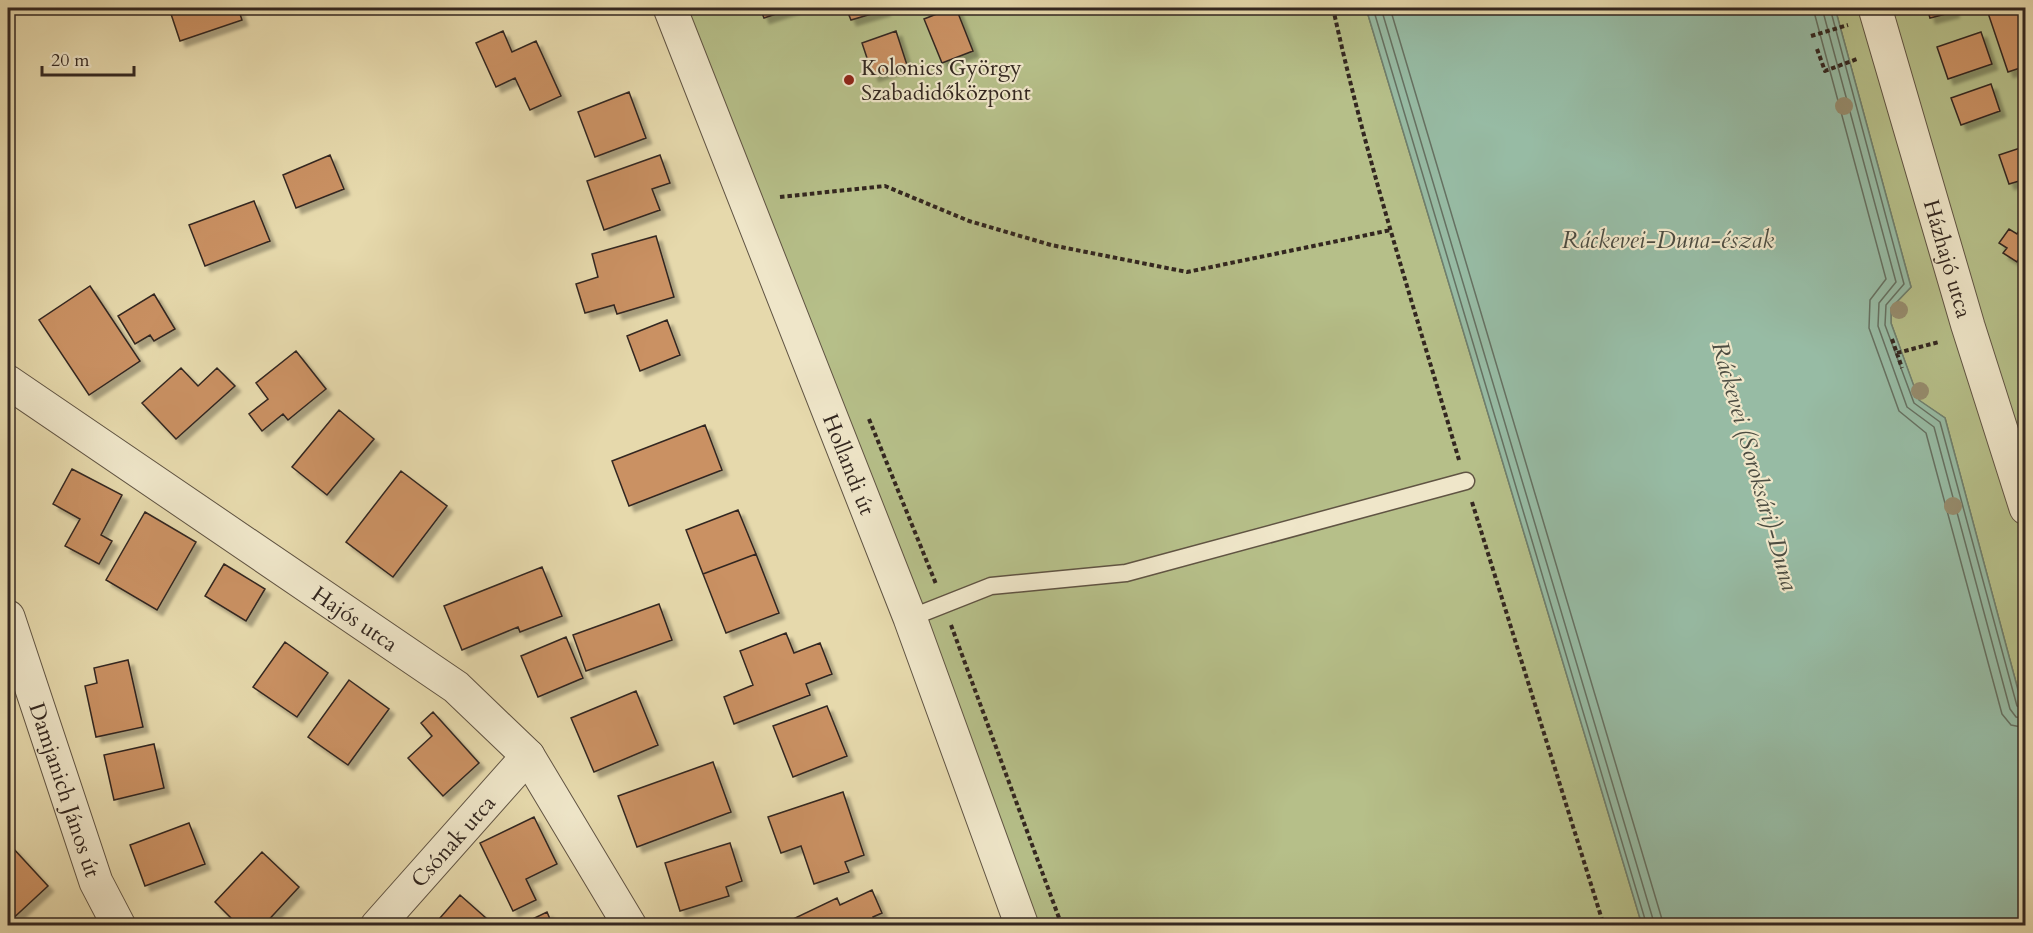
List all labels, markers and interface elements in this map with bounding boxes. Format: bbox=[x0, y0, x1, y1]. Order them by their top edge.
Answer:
scale bar bbox=[42, 39, 134, 77]
text: 20 m bbox=[51, 48, 90, 73]
place label: Kolonics György Szabadidőközpont bbox=[861, 53, 1031, 108]
marker: Kolonics György Szabadidőközpont bbox=[842, 73, 856, 87]
street label: Házhajó utca bbox=[1916, 196, 1979, 322]
water label: Ráckevei-Duna-észak bbox=[1562, 224, 1774, 257]
water label: Ráckevei (Soroksári)-Duna bbox=[1703, 338, 1806, 595]
street label: Hollandi út bbox=[815, 409, 882, 519]
street label: Hajós utca bbox=[306, 579, 404, 659]
street label: Damjanich János út bbox=[21, 699, 107, 881]
street label: Csónak utca bbox=[404, 788, 503, 894]

